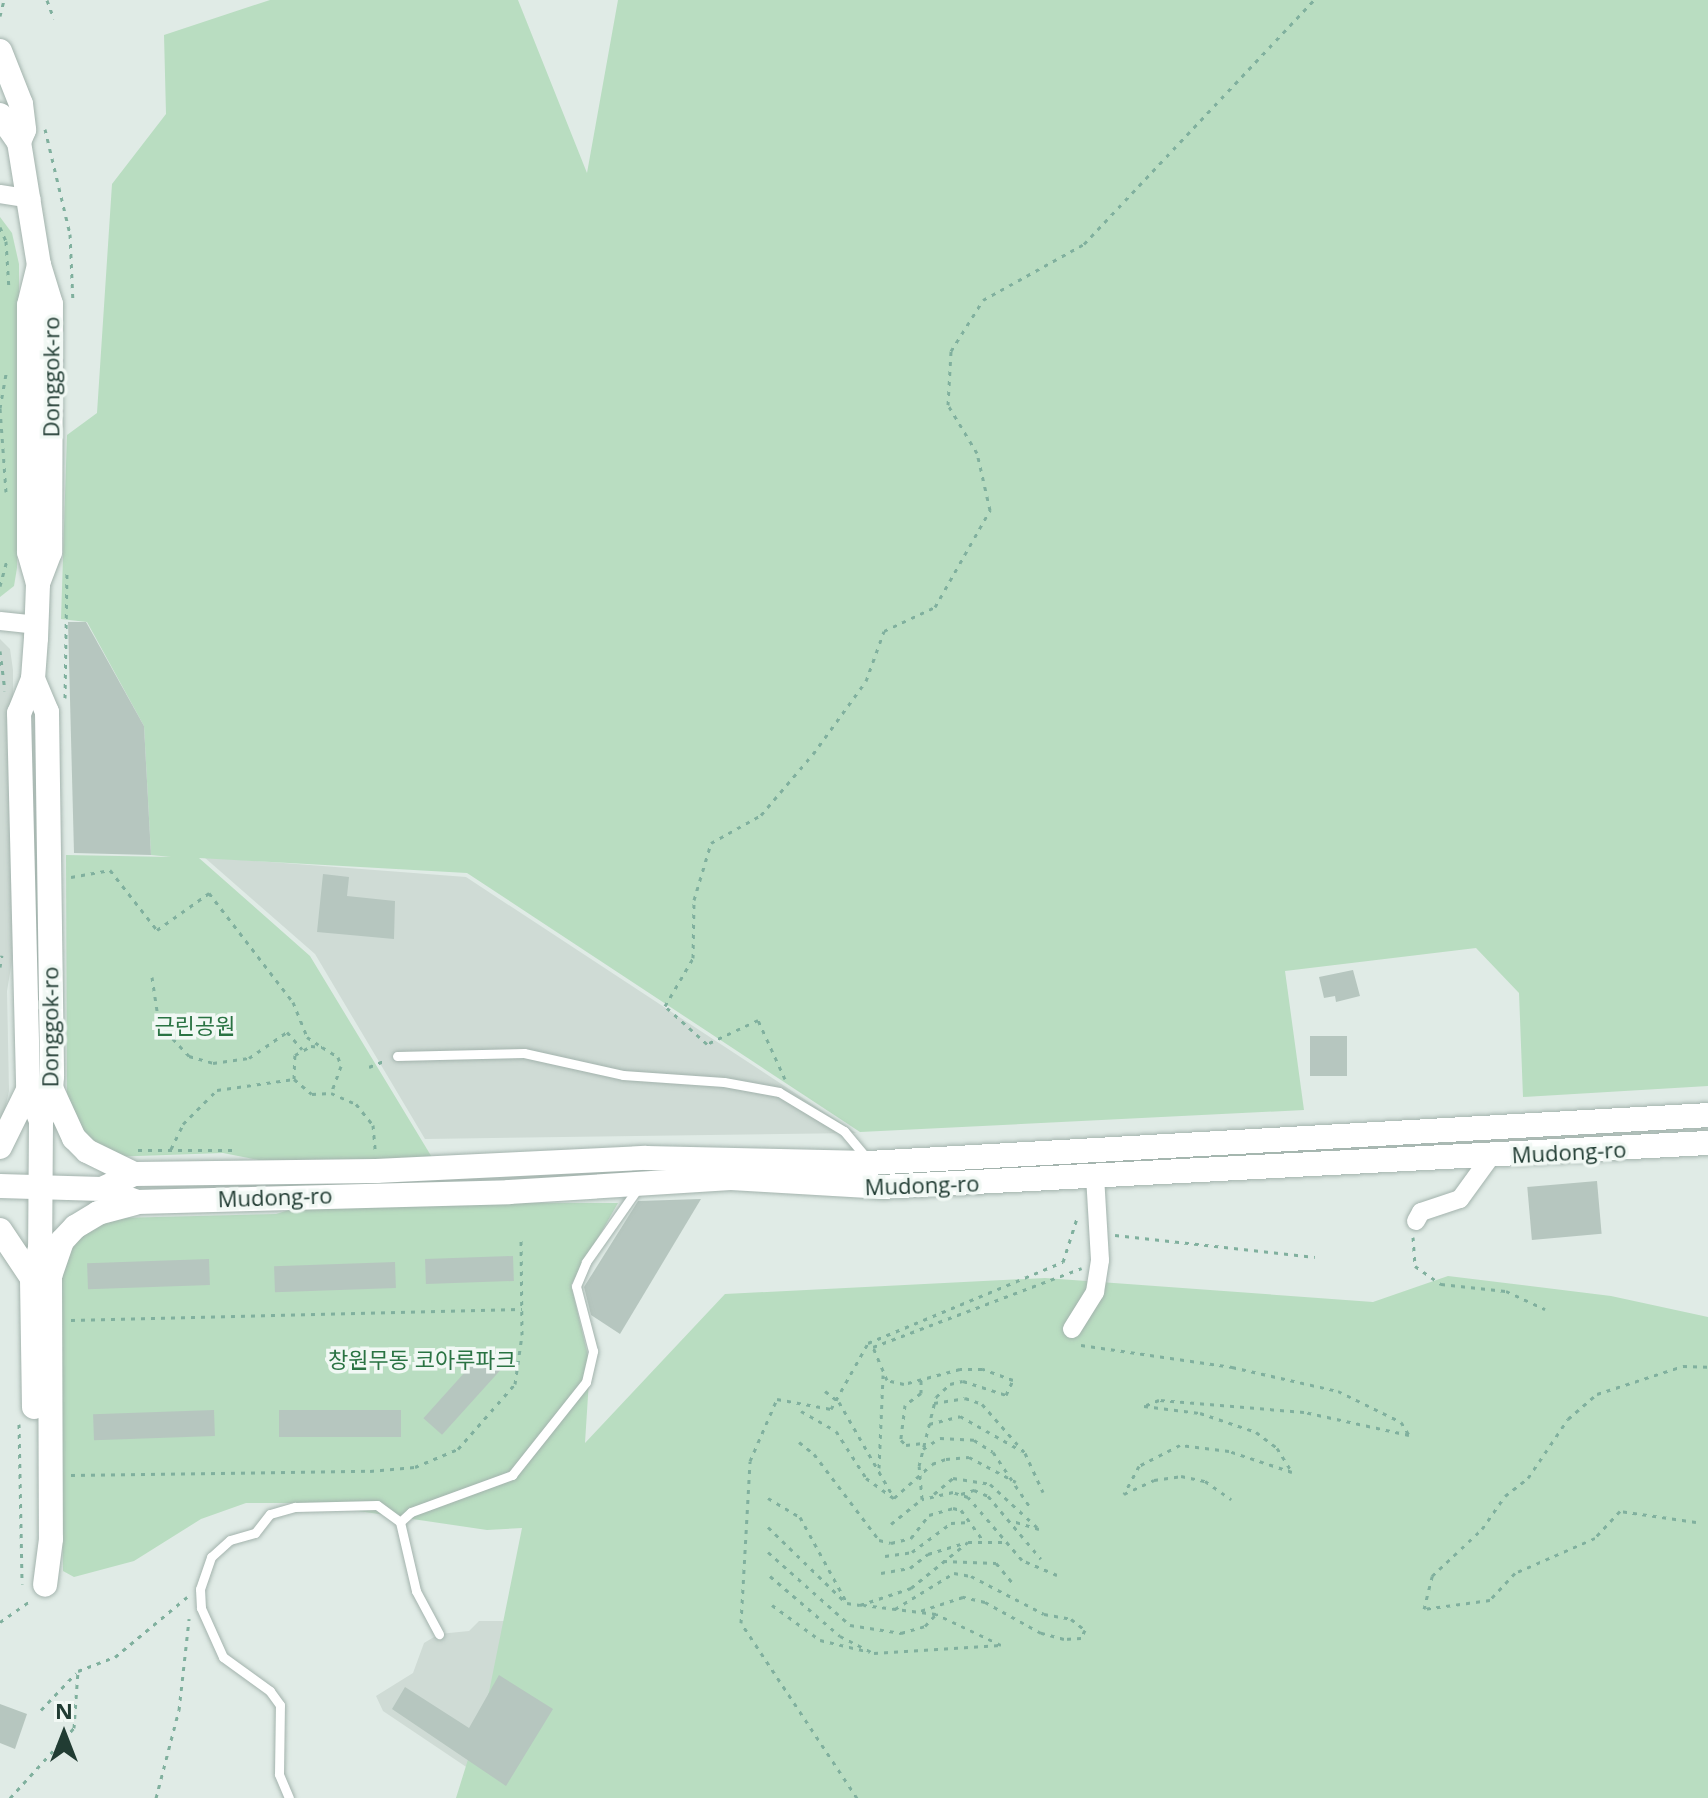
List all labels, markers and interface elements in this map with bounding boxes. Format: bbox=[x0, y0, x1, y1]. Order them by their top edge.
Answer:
street label: Donggok-ro bbox=[38, 317, 64, 437]
street label: Donggok-ro bbox=[37, 967, 63, 1087]
park label: 근린공원 bbox=[155, 1013, 235, 1039]
street label: Mudong-ro bbox=[1511, 1136, 1627, 1168]
street label: Mudong-ro bbox=[864, 1170, 980, 1200]
street label: Mudong-ro bbox=[217, 1182, 333, 1212]
park label: 창원무동 코아루파크 bbox=[328, 1347, 516, 1373]
north arrow bbox=[24, 1694, 104, 1774]
text: N bbox=[55, 1695, 73, 1725]

